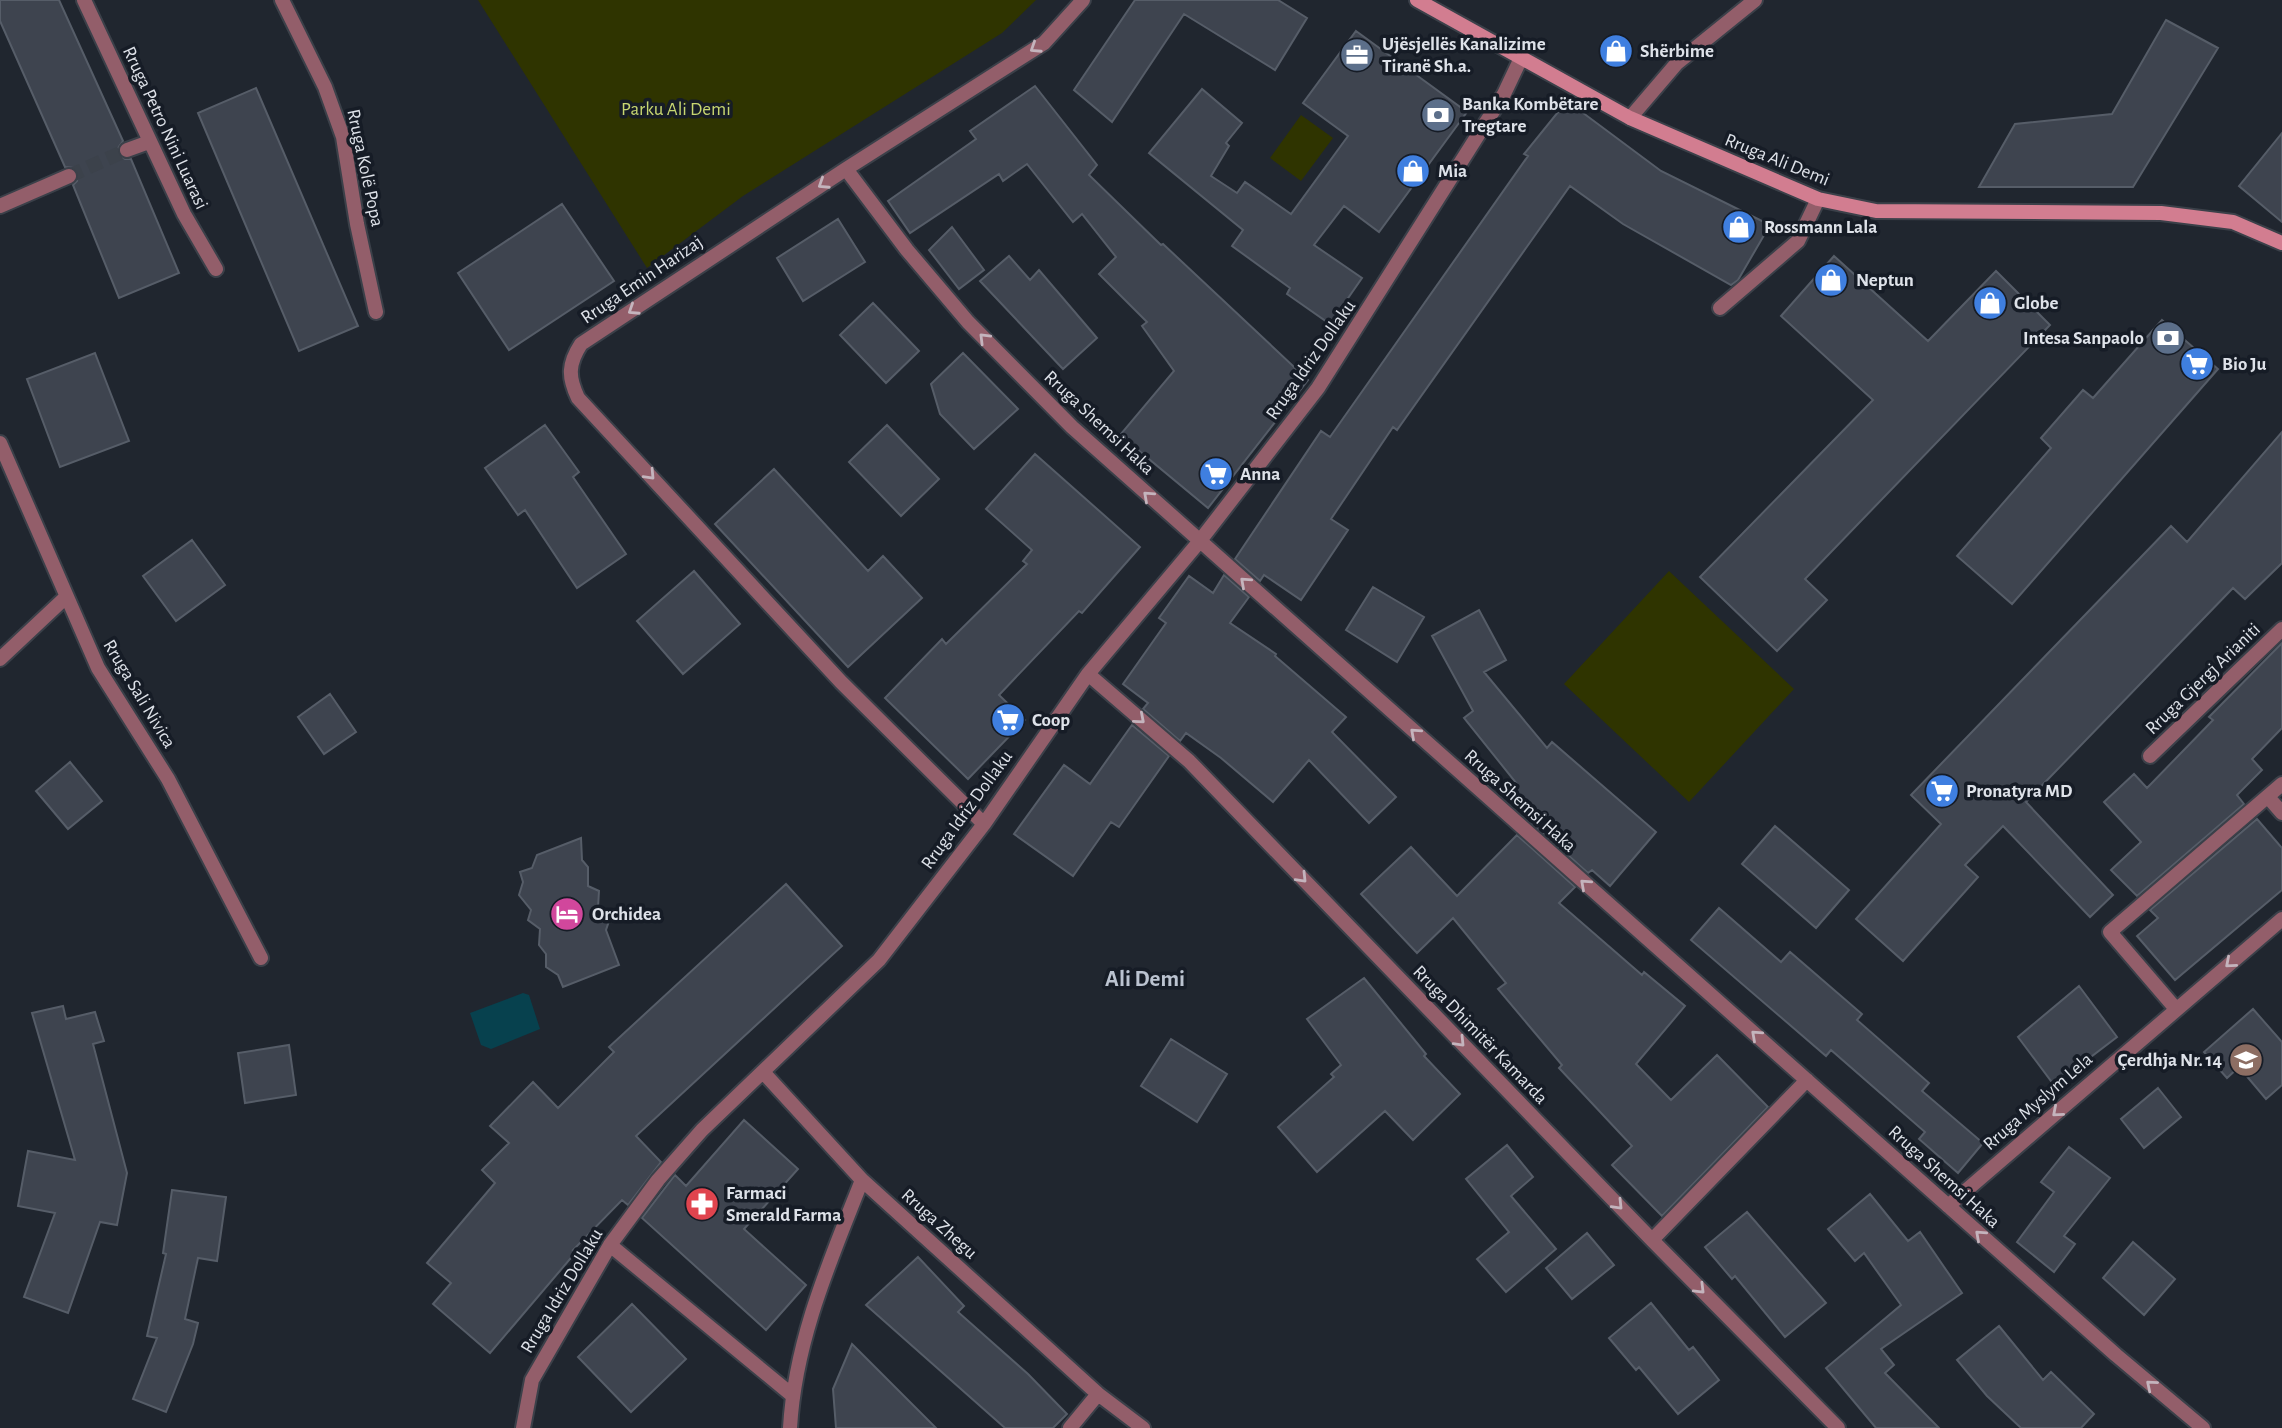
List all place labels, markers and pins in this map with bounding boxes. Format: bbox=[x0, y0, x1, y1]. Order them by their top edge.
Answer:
shop icon: Shërbime bbox=[1597, 32, 1635, 70]
place label: Ujësjellës Kanalizime Tiranë Sh.a. bbox=[1382, 35, 1546, 76]
office icon: Ujësjellës Kanalizime Tiranë Sh.a. bbox=[1338, 36, 1376, 74]
place label: Shërbime bbox=[1640, 42, 1714, 61]
place label: Banka Kombëtare Tregtare bbox=[1462, 95, 1598, 136]
bank icon: Banka Kombëtare Tregtare bbox=[1419, 96, 1457, 134]
shop icon: Mia bbox=[1394, 152, 1432, 190]
place label: Mia bbox=[1438, 162, 1467, 181]
shop icon: Rossmann Lala bbox=[1720, 208, 1758, 246]
place label: Rossmann Lala bbox=[1764, 218, 1877, 237]
shop icon: Neptun bbox=[1812, 261, 1850, 299]
place label: Neptun bbox=[1856, 271, 1914, 290]
shop icon: Globe bbox=[1971, 284, 2009, 322]
place label: Globe bbox=[2014, 294, 2058, 313]
bank icon: Intesa Sanpaolo bbox=[2149, 319, 2187, 357]
place label: Intesa Sanpaolo bbox=[2023, 329, 2144, 348]
supermarket icon: Bio Ju bbox=[2178, 345, 2216, 383]
place label: Bio Ju bbox=[2222, 355, 2266, 374]
supermarket icon: Anna bbox=[1197, 455, 1235, 493]
place label: Anna bbox=[1240, 465, 1280, 484]
supermarket icon: Coop bbox=[989, 701, 1027, 739]
place label: Coop bbox=[1032, 711, 1070, 730]
supermarket icon: Pronatyra MD bbox=[1923, 772, 1961, 810]
place label: Pronatyra MD bbox=[1966, 782, 2072, 801]
hotel icon: Orchidea bbox=[548, 895, 586, 933]
place label: Orchidea bbox=[592, 905, 661, 924]
school or university icon: Çerdhja Nr. 14 bbox=[2227, 1041, 2265, 1079]
place label: Çerdhja Nr. 14 bbox=[2117, 1051, 2222, 1070]
place label: Farmaci Smerald Farma bbox=[726, 1184, 841, 1225]
pharmacy icon: Farmaci Smerald Farma bbox=[683, 1185, 721, 1223]

